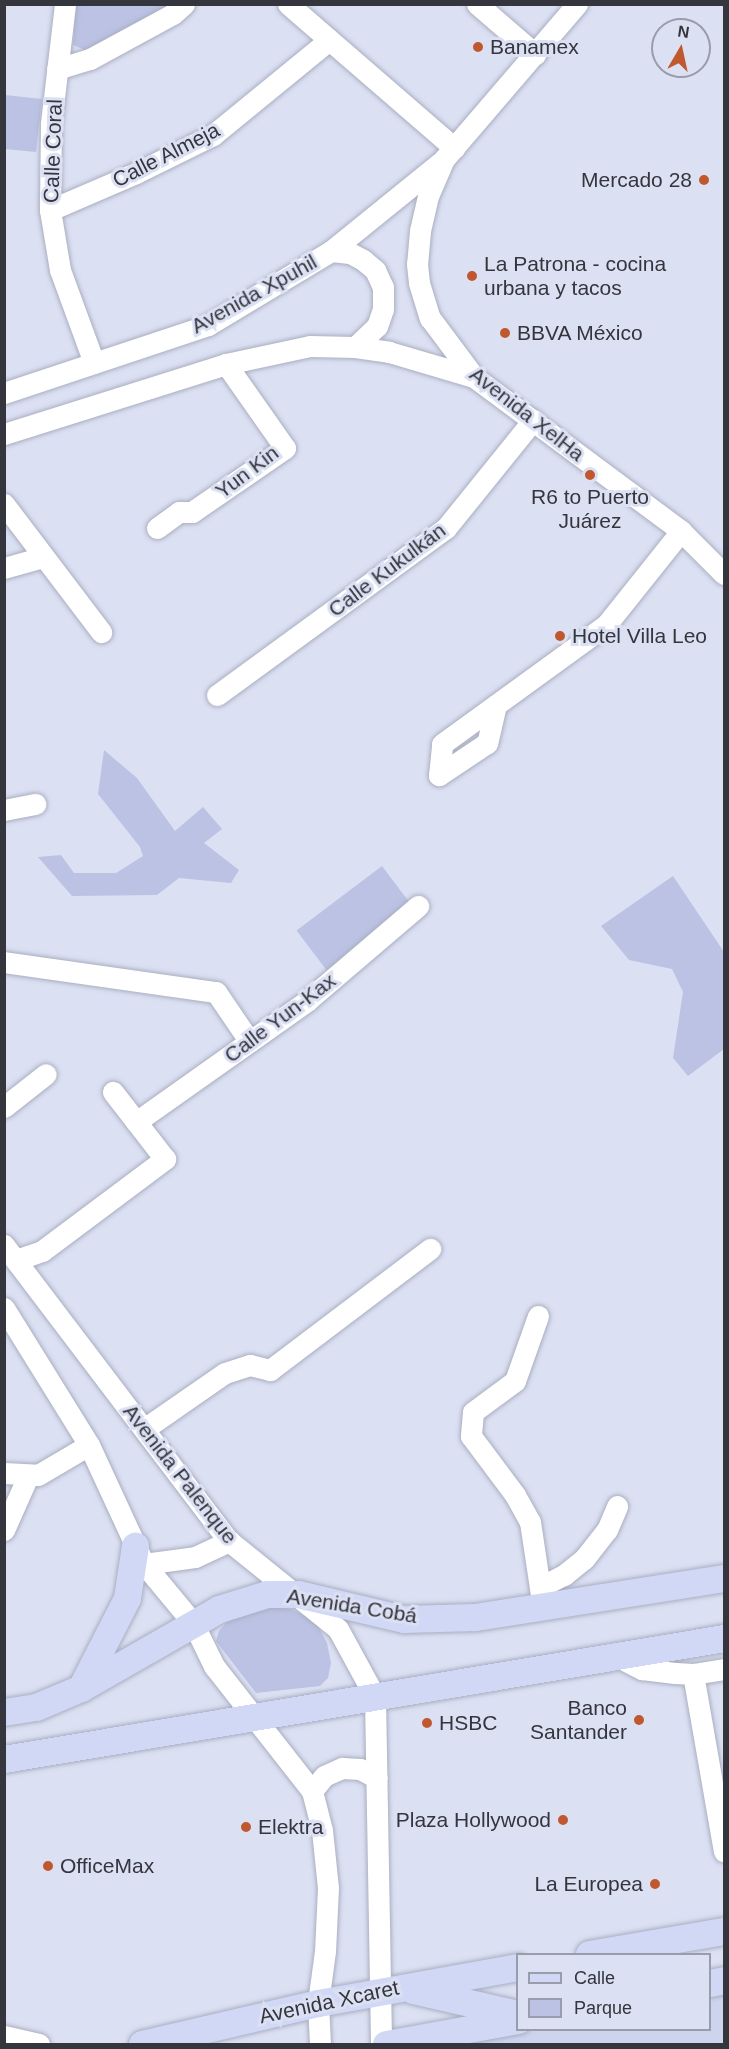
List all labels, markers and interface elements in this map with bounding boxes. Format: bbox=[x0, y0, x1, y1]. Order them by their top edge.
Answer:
north arrow bbox=[651, 18, 711, 78]
text: N bbox=[677, 22, 691, 41]
place label: Banamex bbox=[490, 34, 579, 60]
marker: Banamex bbox=[471, 40, 485, 54]
street label: Calle Coral bbox=[39, 99, 67, 203]
street label: Calle Almeja bbox=[108, 117, 224, 193]
place label: Mercado 28 bbox=[581, 167, 692, 193]
marker: Mercado 28 bbox=[697, 173, 711, 187]
street label: Avenida Xpuhil bbox=[187, 249, 321, 339]
place label: La Patrona - cocina urbana y tacos bbox=[484, 251, 666, 301]
marker: La Patrona - cocina urbana y tacos bbox=[465, 269, 479, 283]
place label: BBVA México bbox=[517, 320, 644, 346]
marker: BBVA México bbox=[498, 326, 512, 340]
street label: Avenida XelHa bbox=[465, 361, 589, 467]
street label: Yun Kin bbox=[211, 440, 283, 504]
marker: R6 to Puerto Juárez bbox=[583, 468, 597, 482]
place label: R6 to Puerto Juárez bbox=[531, 484, 649, 534]
street label: Calle Kukulkán bbox=[323, 518, 451, 622]
place label: Hotel Villa Leo bbox=[572, 623, 707, 649]
marker: Hotel Villa Leo bbox=[553, 629, 567, 643]
street label: Calle Yun-Kax bbox=[219, 968, 341, 1068]
street label: Avenida Palenque bbox=[118, 1399, 242, 1549]
street label: Avenida Cobá bbox=[285, 1583, 419, 1629]
place label: Banco Santander bbox=[530, 1695, 627, 1745]
place label: HSBC bbox=[439, 1710, 497, 1736]
marker: Banco Santander bbox=[632, 1713, 646, 1727]
marker: HSBC bbox=[420, 1716, 434, 1730]
place label: Plaza Hollywood bbox=[396, 1807, 551, 1833]
marker: Plaza Hollywood bbox=[556, 1813, 570, 1827]
place label: Elektra bbox=[258, 1814, 323, 1840]
marker: Elektra bbox=[239, 1820, 253, 1834]
place label: OfficeMax bbox=[60, 1853, 154, 1879]
marker: OfficeMax bbox=[41, 1859, 55, 1873]
place label: La Europea bbox=[534, 1871, 643, 1897]
marker: La Europea bbox=[648, 1877, 662, 1891]
legend bbox=[516, 1953, 711, 2031]
text: Calle bbox=[574, 1968, 615, 1988]
street label: Avenida Xcaret bbox=[257, 1975, 401, 2029]
text: Parque bbox=[574, 1998, 632, 2018]

